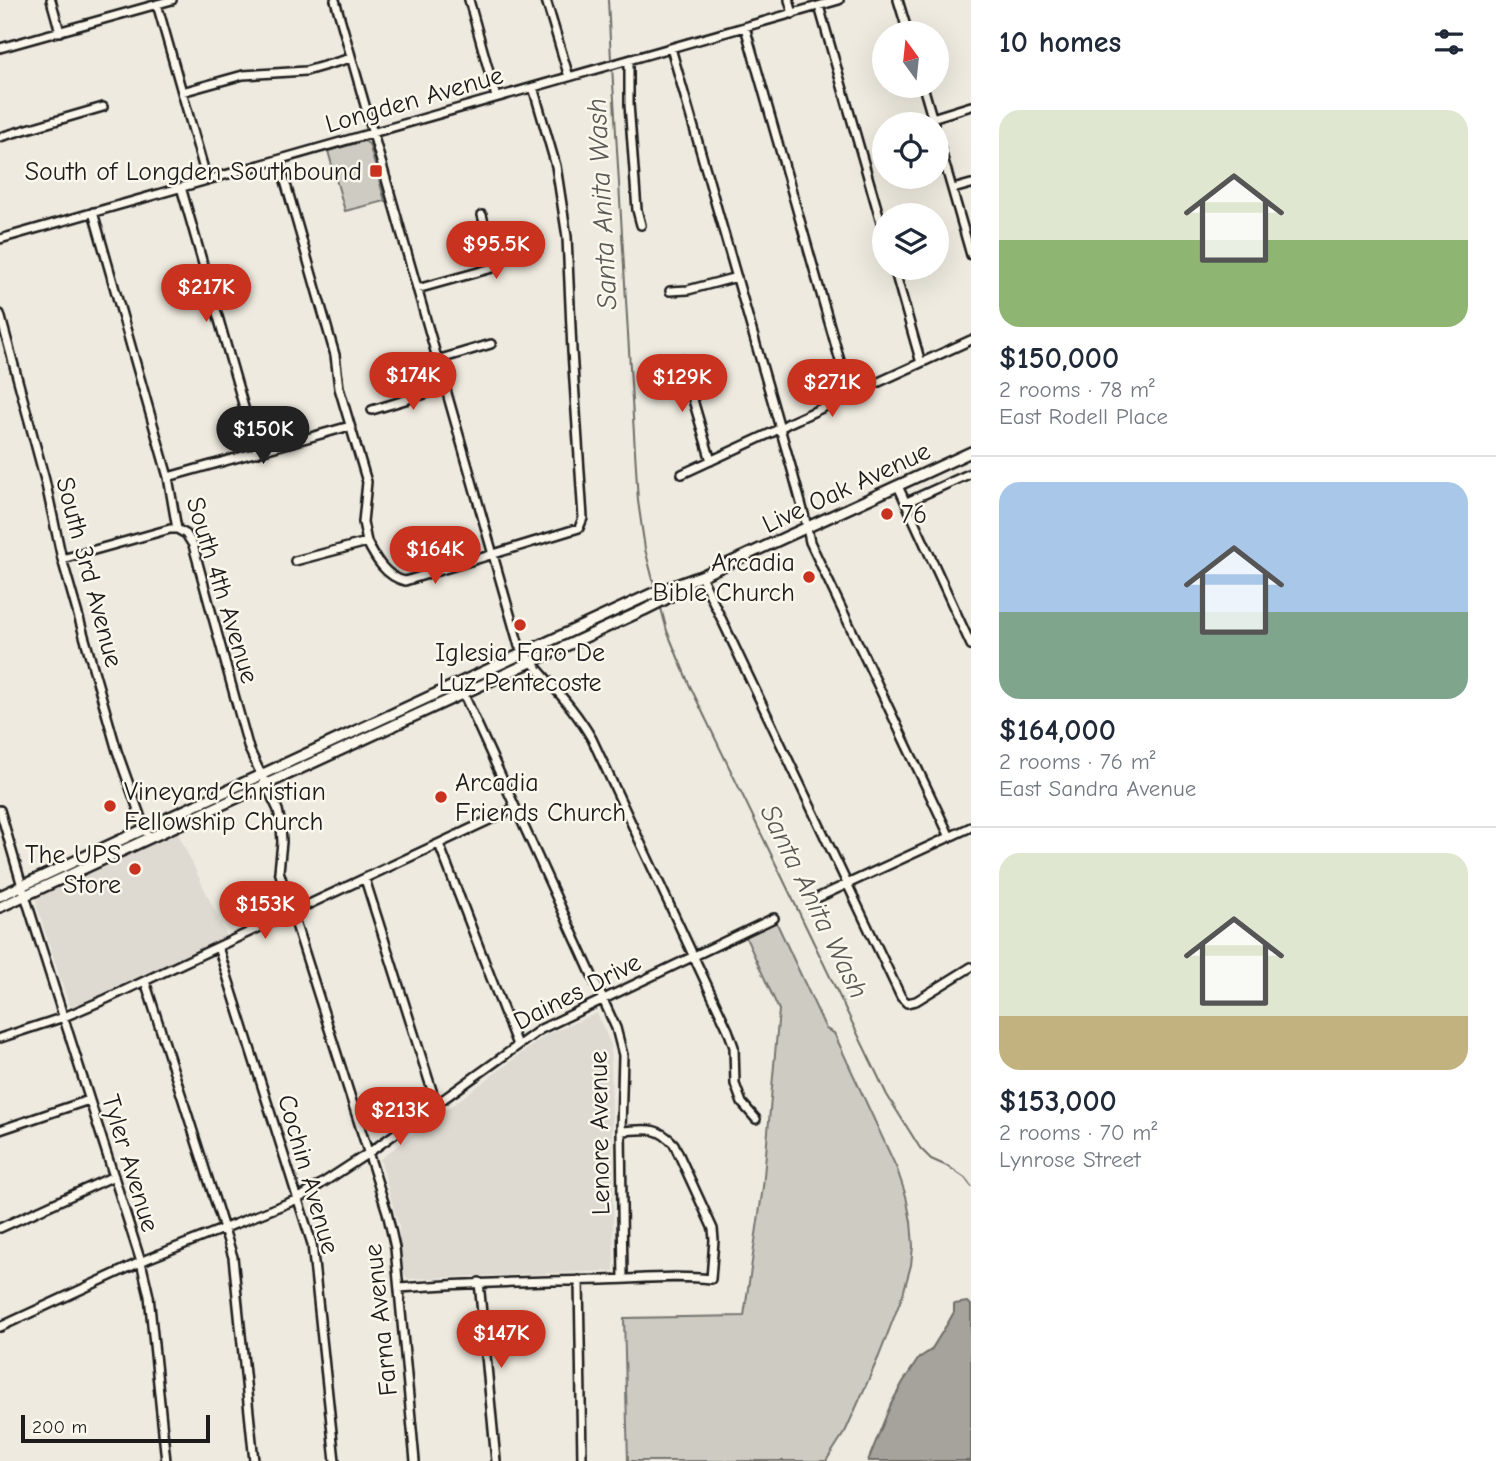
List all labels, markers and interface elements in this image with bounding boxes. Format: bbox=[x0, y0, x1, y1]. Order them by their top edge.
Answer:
north arrow bbox=[872, 21, 948, 98]
map controls bbox=[872, 21, 949, 280]
icon: filters bbox=[1430, 23, 1468, 61]
text: 10 homes bbox=[999, 25, 1121, 60]
street label: Longden Avenue bbox=[322, 60, 507, 140]
water label: Santa Anita Wash bbox=[580, 97, 624, 310]
button: locate bbox=[872, 112, 949, 189]
icon: home bbox=[1171, 155, 1297, 281]
place label: South of Longden Southbound bbox=[25, 157, 362, 187]
marker: South of Longden Southbound bbox=[368, 163, 384, 179]
button: layers bbox=[872, 203, 949, 280]
pin: $95.5K bbox=[439, 222, 553, 281]
text: $95.5K bbox=[462, 230, 530, 257]
pin: $217K bbox=[157, 264, 255, 324]
text: $217K bbox=[177, 273, 235, 300]
text: $150,000 bbox=[999, 341, 1119, 376]
pin: $174K bbox=[364, 352, 462, 412]
pin: $129K bbox=[633, 354, 731, 414]
pin: $271K bbox=[783, 360, 881, 419]
text: $174K bbox=[385, 361, 441, 388]
text: $129K bbox=[652, 363, 712, 390]
text: $271K bbox=[803, 368, 861, 395]
text: 2 rooms · 78 m² bbox=[999, 376, 1155, 403]
text: East Rodell Place bbox=[999, 403, 1168, 430]
pin: $150K bbox=[214, 406, 312, 466]
text: $150K bbox=[232, 415, 294, 442]
street label: Live Oak Avenue bbox=[758, 436, 935, 540]
street label: South 3rd Avenue bbox=[49, 474, 129, 671]
street label: South 4th Avenue bbox=[179, 493, 265, 687]
place label: 76 bbox=[901, 500, 927, 530]
marker: 76 bbox=[879, 506, 895, 522]
pin: $164K bbox=[386, 526, 484, 586]
icon: home bbox=[1171, 527, 1297, 653]
text: $164K bbox=[406, 535, 464, 562]
place label: Arcadia Bible Church bbox=[652, 548, 795, 608]
marker: Arcadia Bible Church bbox=[801, 569, 817, 585]
marker: Iglesia Faro De Luz Pentecoste bbox=[512, 617, 528, 633]
place label: Iglesia Faro De Luz Pentecoste bbox=[435, 638, 605, 698]
text: $164,000 bbox=[999, 713, 1116, 748]
text: 2 rooms · 76 m² bbox=[999, 748, 1155, 775]
place label: Arcadia Friends Church bbox=[455, 768, 626, 828]
text: East Sandra Avenue bbox=[999, 775, 1196, 802]
place label: Vineyard Christian Fellowship Church bbox=[124, 777, 326, 837]
marker: Arcadia Friends Church bbox=[433, 789, 449, 805]
marker: Vineyard Christian Fellowship Church bbox=[102, 798, 118, 814]
water label: Santa Anita Wash bbox=[753, 799, 875, 1004]
place label: The UPS Store bbox=[25, 840, 121, 900]
marker: The UPS Store bbox=[127, 861, 143, 877]
pin: $153K bbox=[216, 881, 314, 941]
text: $153K bbox=[235, 890, 295, 917]
icon: home bbox=[1171, 898, 1297, 1024]
street label: Daines Drive bbox=[509, 947, 646, 1037]
street label: Lenore Avenue bbox=[584, 1051, 616, 1215]
text: $153,000 bbox=[999, 1084, 1117, 1119]
pin: $213K bbox=[351, 1088, 449, 1147]
street label: Tyler Avenue bbox=[95, 1091, 165, 1236]
street label: Cochin Avenue bbox=[271, 1091, 345, 1257]
text: $213K bbox=[371, 1096, 429, 1123]
text: 2 rooms · 70 m² bbox=[999, 1119, 1157, 1146]
text: Lynrose Street bbox=[999, 1146, 1141, 1173]
street label: Farna Avenue bbox=[358, 1242, 404, 1397]
pin: $147K bbox=[452, 1310, 550, 1370]
text: $147K bbox=[473, 1319, 529, 1346]
scale bar bbox=[21, 1412, 210, 1444]
text: 200 m bbox=[32, 1416, 87, 1438]

